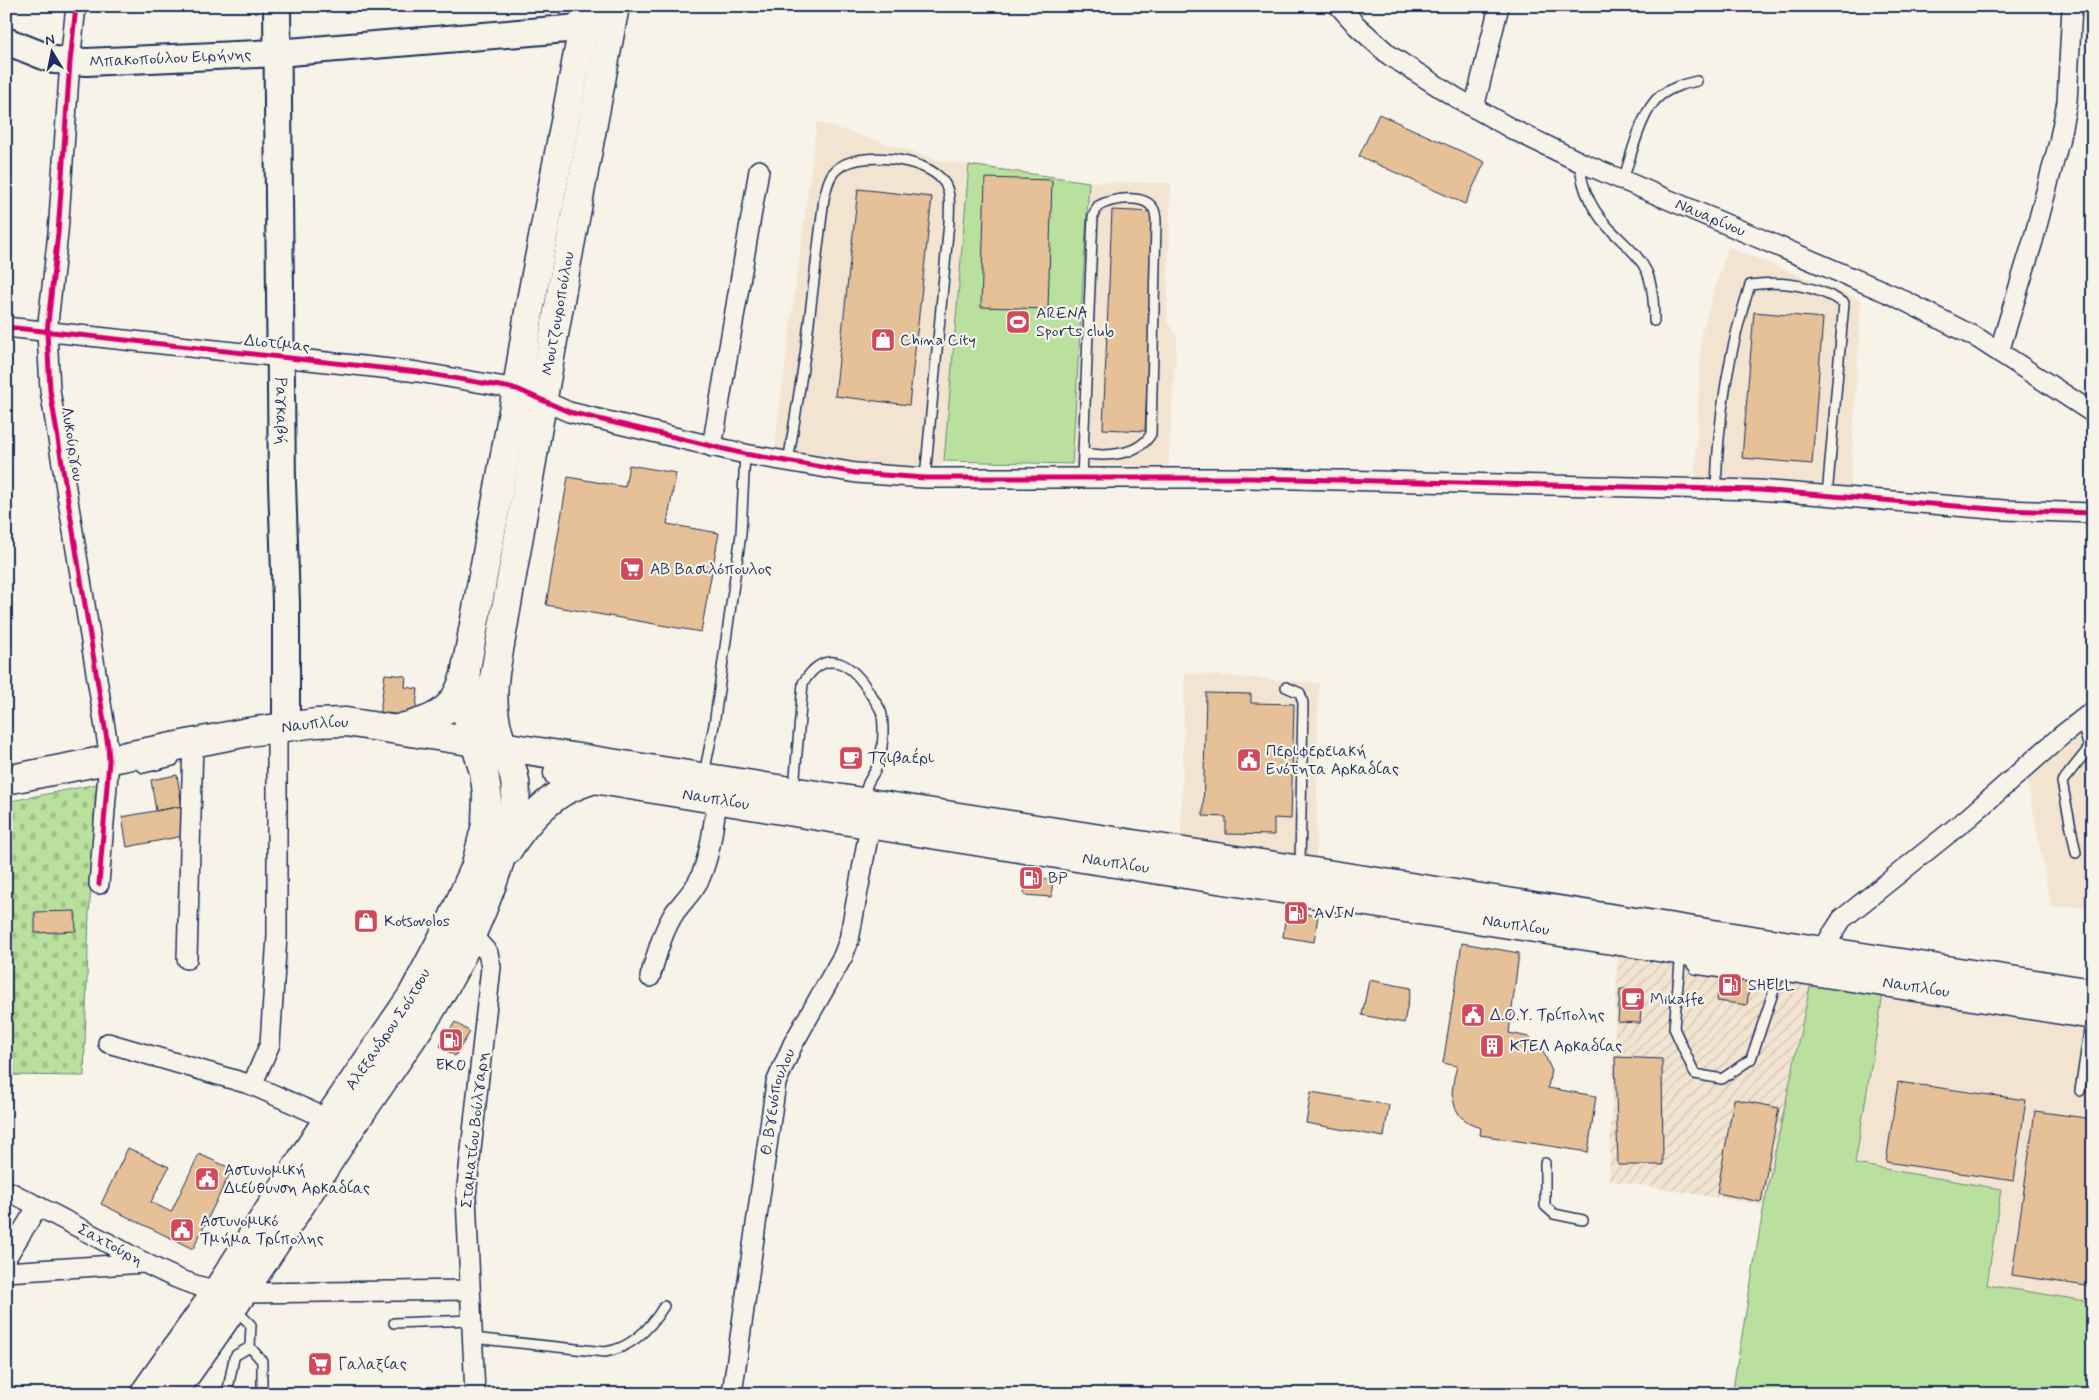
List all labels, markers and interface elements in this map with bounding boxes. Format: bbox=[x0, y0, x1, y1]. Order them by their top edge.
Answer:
north arrow bbox=[28, 28, 78, 78]
text: N bbox=[44, 31, 56, 50]
street label: Μπακοπούλου Ειρήνης bbox=[89, 44, 252, 72]
street label: Ναυαρίνου bbox=[1672, 193, 1749, 242]
street label: Μουτζουροπούλου bbox=[537, 250, 579, 377]
place label: ARENA Sports club bbox=[1036, 303, 1114, 342]
sports icon: ARENA Sports club bbox=[1005, 309, 1031, 335]
shop icon: China City bbox=[870, 327, 896, 353]
street label: Διοτίμας bbox=[243, 330, 311, 358]
place label: China City bbox=[900, 330, 976, 351]
street label: Ραγκαβή bbox=[270, 377, 292, 445]
street label: Λυκούργου bbox=[56, 405, 88, 483]
supermarket icon: ΑΒ Βασιλόπουλος bbox=[619, 556, 645, 582]
place label: ΑΒ Βασιλόπουλος bbox=[650, 559, 772, 580]
street label: Ναυπλίου bbox=[280, 711, 349, 738]
place label: Περιφερειακή Ενότητα Αρκαδίας bbox=[1266, 741, 1399, 780]
cafe icon: Τζιβαέρι bbox=[838, 745, 864, 771]
place label: Τζιβαέρι bbox=[868, 747, 934, 769]
public building icon: Περιφερειακή Ενότητα Αρκαδίας bbox=[1236, 747, 1262, 773]
street label: Ναυπλίου bbox=[681, 783, 751, 815]
street label: Ναυπλίου bbox=[1081, 847, 1151, 879]
fuel station icon: BP bbox=[1018, 865, 1044, 891]
place label: BP bbox=[1048, 868, 1067, 889]
fuel station icon: AVIN bbox=[1283, 900, 1309, 926]
place label: AVIN bbox=[1314, 903, 1355, 924]
shop icon: Kotsovolos bbox=[353, 908, 379, 934]
street label: Ναυπλίου bbox=[1481, 909, 1551, 940]
place label: Kotsovolos bbox=[384, 911, 450, 932]
street label: Αλεξανδρου Σούτσου bbox=[340, 965, 435, 1094]
street label: Ναυπλίου bbox=[1881, 971, 1951, 1003]
fuel station icon: SHELL bbox=[1717, 972, 1743, 998]
place label: SHELL bbox=[1748, 975, 1795, 996]
cafe icon: Mikaffe bbox=[1620, 986, 1646, 1012]
place label: Mikaffe bbox=[1650, 989, 1705, 1010]
public building icon: Δ.Ο.Υ. Τρίπολης bbox=[1460, 1002, 1486, 1028]
place label: Δ.Ο.Υ. Τρίπολης bbox=[1490, 1005, 1605, 1026]
fuel station icon: EKO bbox=[438, 1027, 464, 1053]
building icon: ΚΤΕΛ Αρκαδίας bbox=[1479, 1033, 1505, 1059]
place label: ΚΤΕΛ Αρκαδίας bbox=[1510, 1036, 1622, 1057]
street label: Θ. Βγενόπουλου bbox=[755, 1045, 800, 1157]
street label: Σταματίου Βούλγαρη bbox=[456, 1051, 494, 1209]
place label: EKO bbox=[435, 1055, 467, 1076]
place label: Αστυνομική Διεύθυνση Αρκαδίας bbox=[224, 1160, 370, 1199]
public building icon: Αστυνομική Διεύθυνση Αρκαδίας bbox=[194, 1166, 220, 1192]
place label: Αστυνομικό Τμήμα Τρίπολης bbox=[200, 1211, 324, 1250]
public building icon: Αστυνομικό Τμήμα Τρίπολης bbox=[169, 1217, 195, 1243]
street label: Σαχτούρη bbox=[74, 1218, 147, 1271]
supermarket icon: Γαλαξίας bbox=[307, 1351, 333, 1377]
place label: Γαλαξίας bbox=[338, 1354, 407, 1375]

